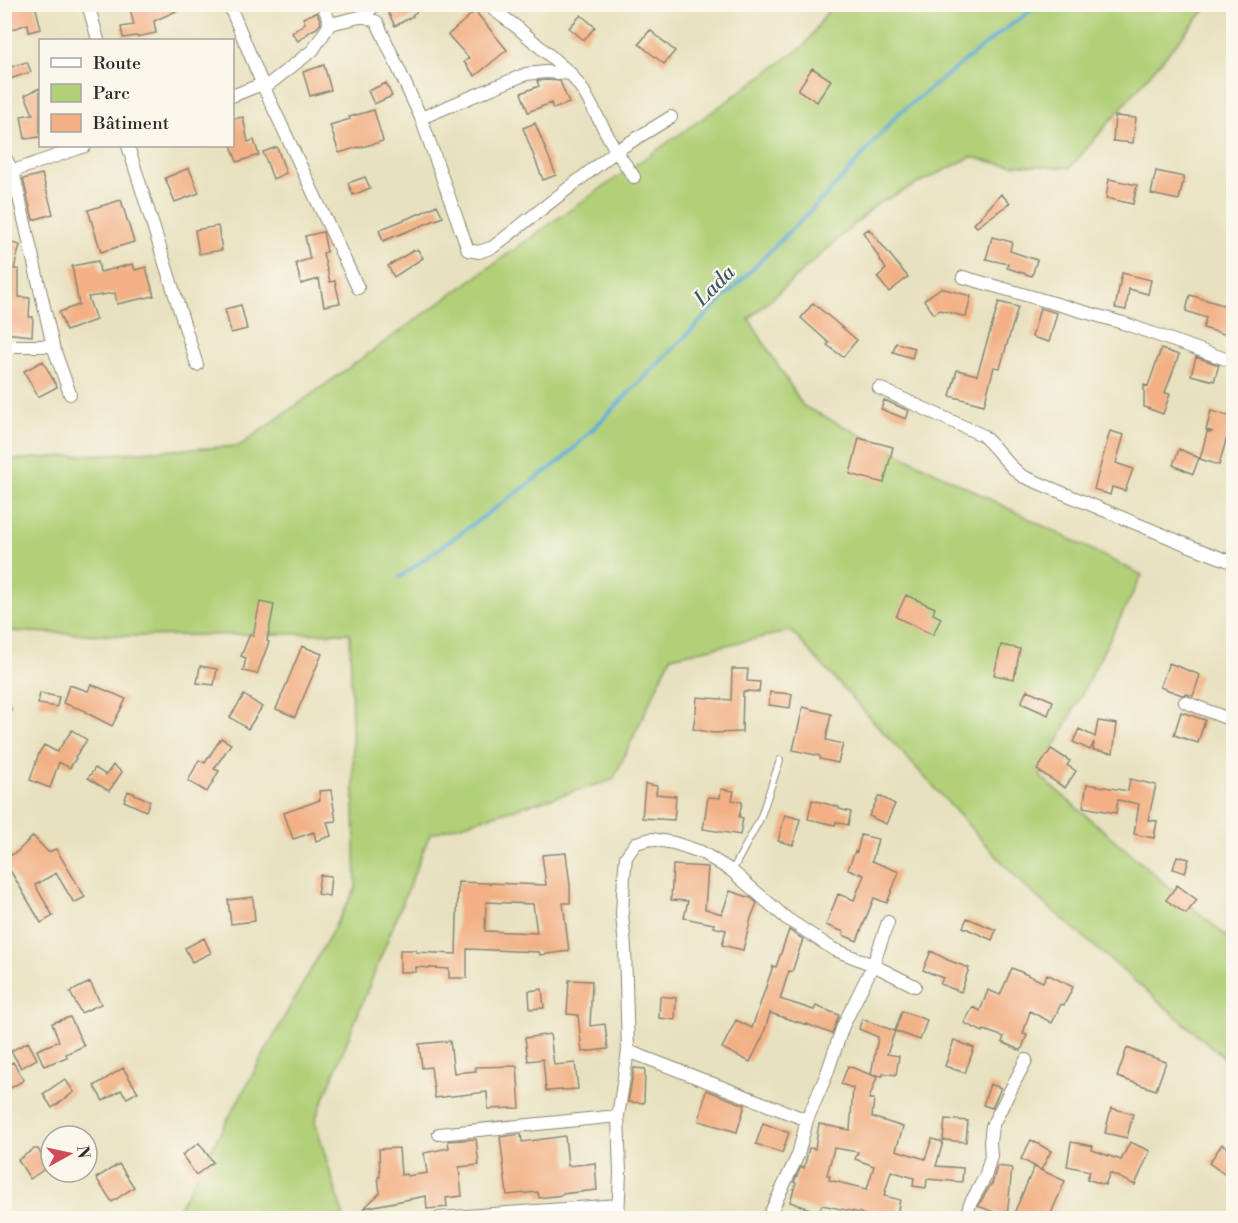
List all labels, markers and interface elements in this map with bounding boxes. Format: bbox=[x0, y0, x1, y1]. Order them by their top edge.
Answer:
legend bbox=[39, 39, 234, 147]
text: Route bbox=[93, 52, 141, 75]
text: Parc bbox=[93, 82, 130, 105]
text: Bâtiment bbox=[92, 112, 170, 135]
water label: Lada bbox=[688, 260, 741, 313]
north arrow bbox=[39, 1124, 99, 1184]
text: N bbox=[72, 1144, 94, 1160]

